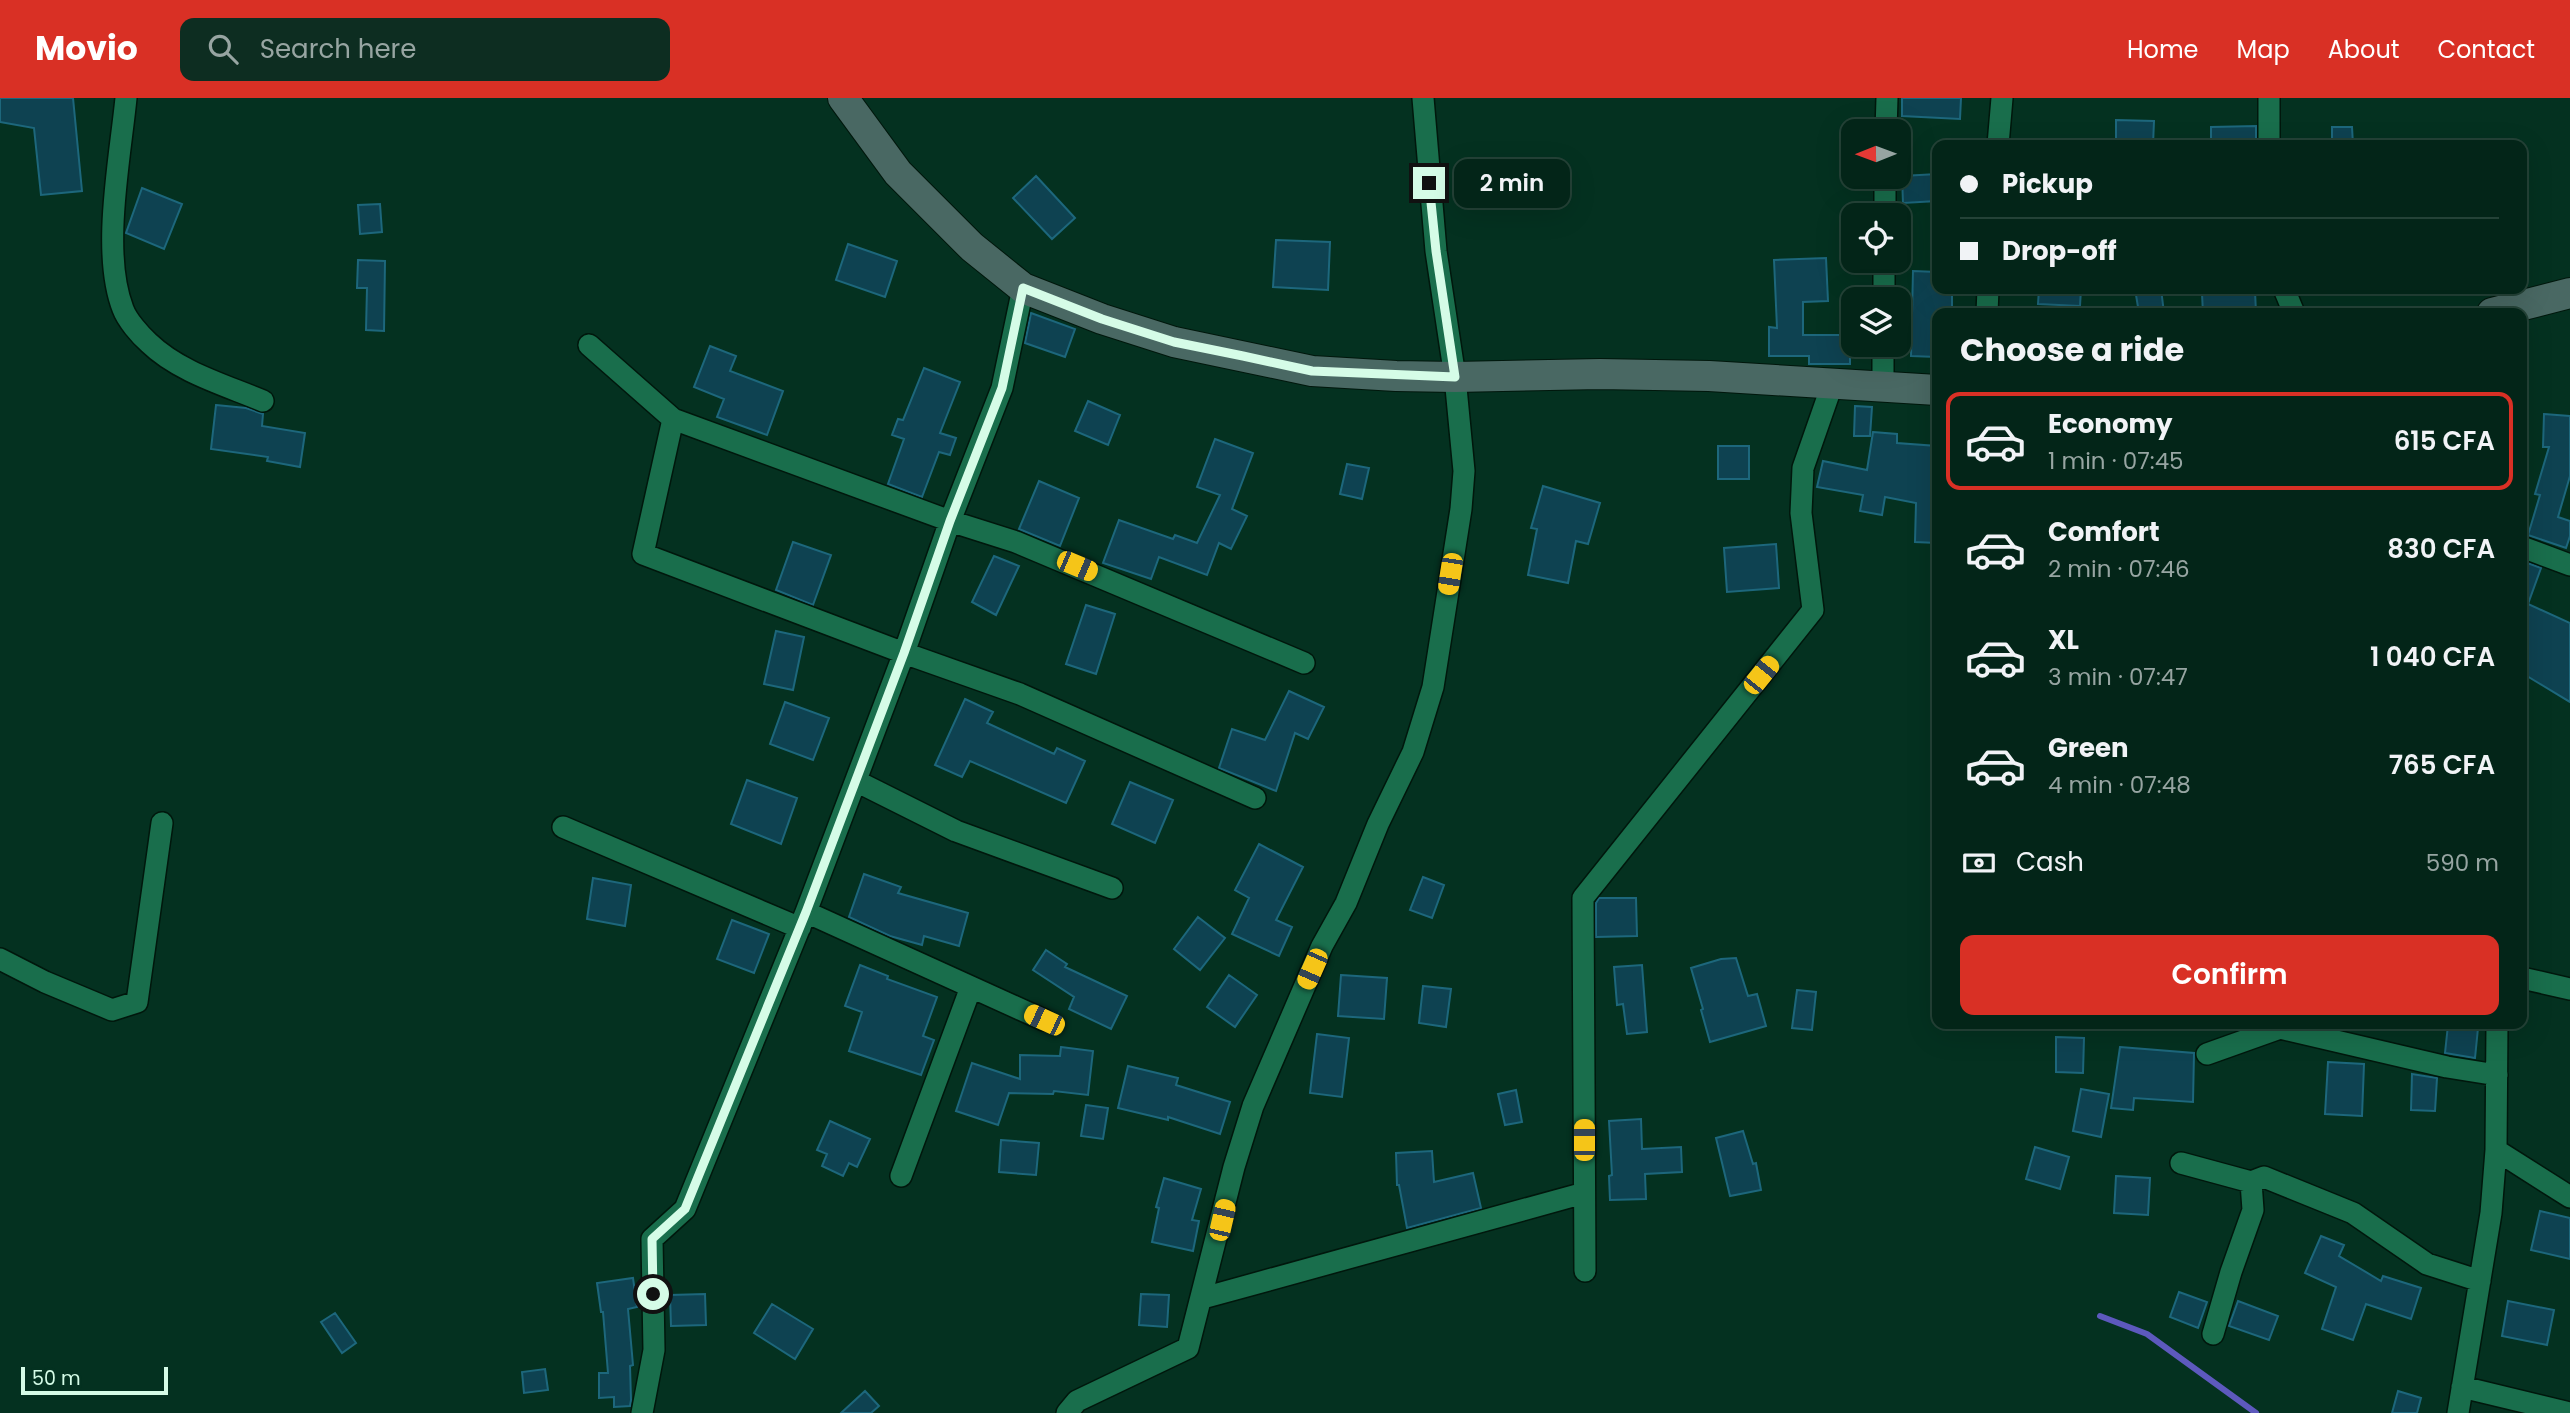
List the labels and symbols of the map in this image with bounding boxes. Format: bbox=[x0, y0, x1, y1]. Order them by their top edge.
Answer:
north arrow bbox=[1841, 119, 1911, 189]
callout: 2 min bbox=[1454, 158, 1569, 208]
route end bbox=[1413, 167, 1445, 199]
car bbox=[1054, 548, 1101, 584]
car bbox=[1437, 552, 1464, 596]
car bbox=[1740, 652, 1783, 698]
car bbox=[1294, 946, 1331, 992]
car bbox=[1021, 1002, 1068, 1038]
car bbox=[1574, 1119, 1595, 1161]
car bbox=[1208, 1197, 1237, 1243]
route start bbox=[637, 1278, 669, 1310]
scale bar bbox=[21, 1364, 168, 1396]

